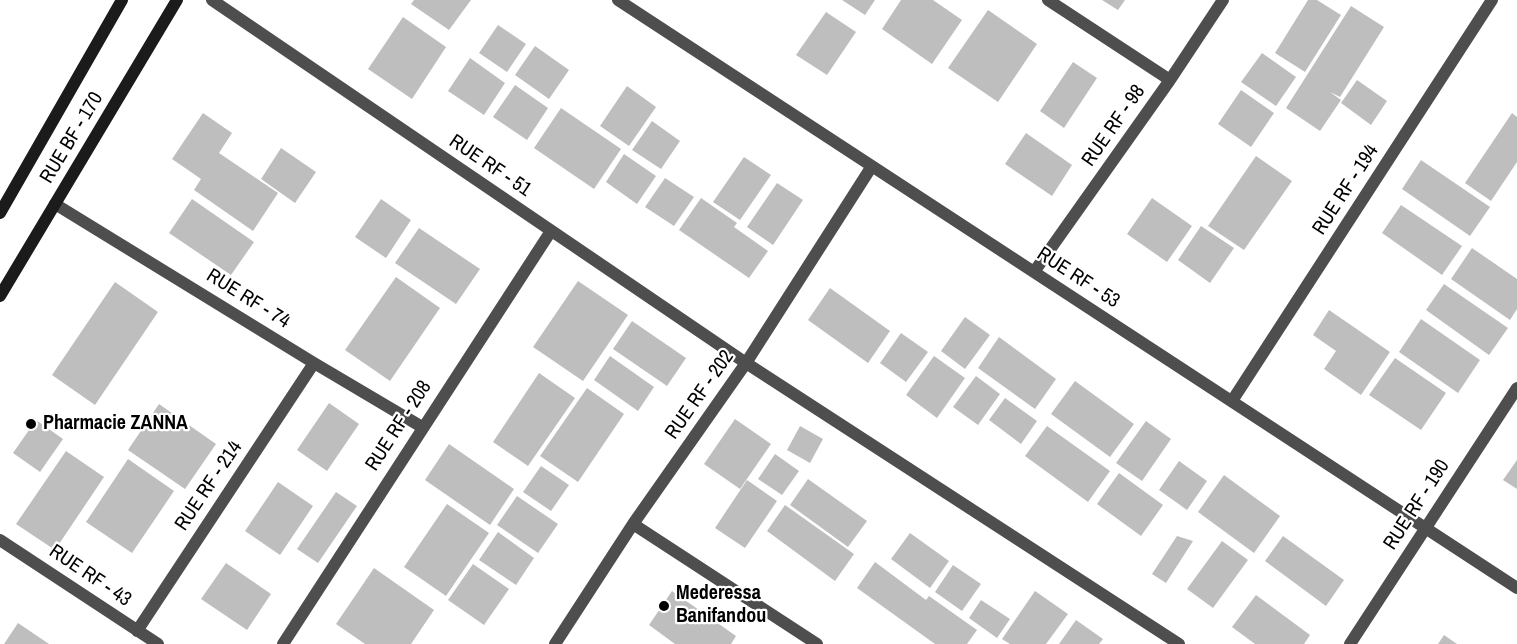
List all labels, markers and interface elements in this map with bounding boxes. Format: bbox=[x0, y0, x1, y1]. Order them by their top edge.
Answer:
street label: RUE RF - 98 bbox=[1077, 81, 1151, 171]
street label: RUE BF - 170 bbox=[35, 88, 109, 188]
street label: RUE RF - 51 bbox=[444, 130, 536, 202]
street label: RUE RF - 194 bbox=[1308, 140, 1384, 240]
street label: RUE RF - 53 bbox=[1032, 242, 1124, 314]
street label: RUE RF - 74 bbox=[202, 264, 294, 334]
street label: RUE RF - 202 bbox=[661, 346, 739, 444]
street label: RUE RF - 208 bbox=[361, 376, 437, 476]
place label: Pharmacie ZANNA bbox=[43, 412, 188, 436]
marker: Pharmacie ZANNA bbox=[24, 417, 38, 431]
street label: RUE RF - 214 bbox=[170, 437, 248, 535]
street label: RUE RF - 190 bbox=[1379, 455, 1455, 555]
street label: RUE RF - 43 bbox=[44, 540, 136, 612]
place label: Mederessa Banifandou bbox=[676, 582, 766, 629]
marker: Mederessa Banifandou bbox=[657, 599, 671, 613]

